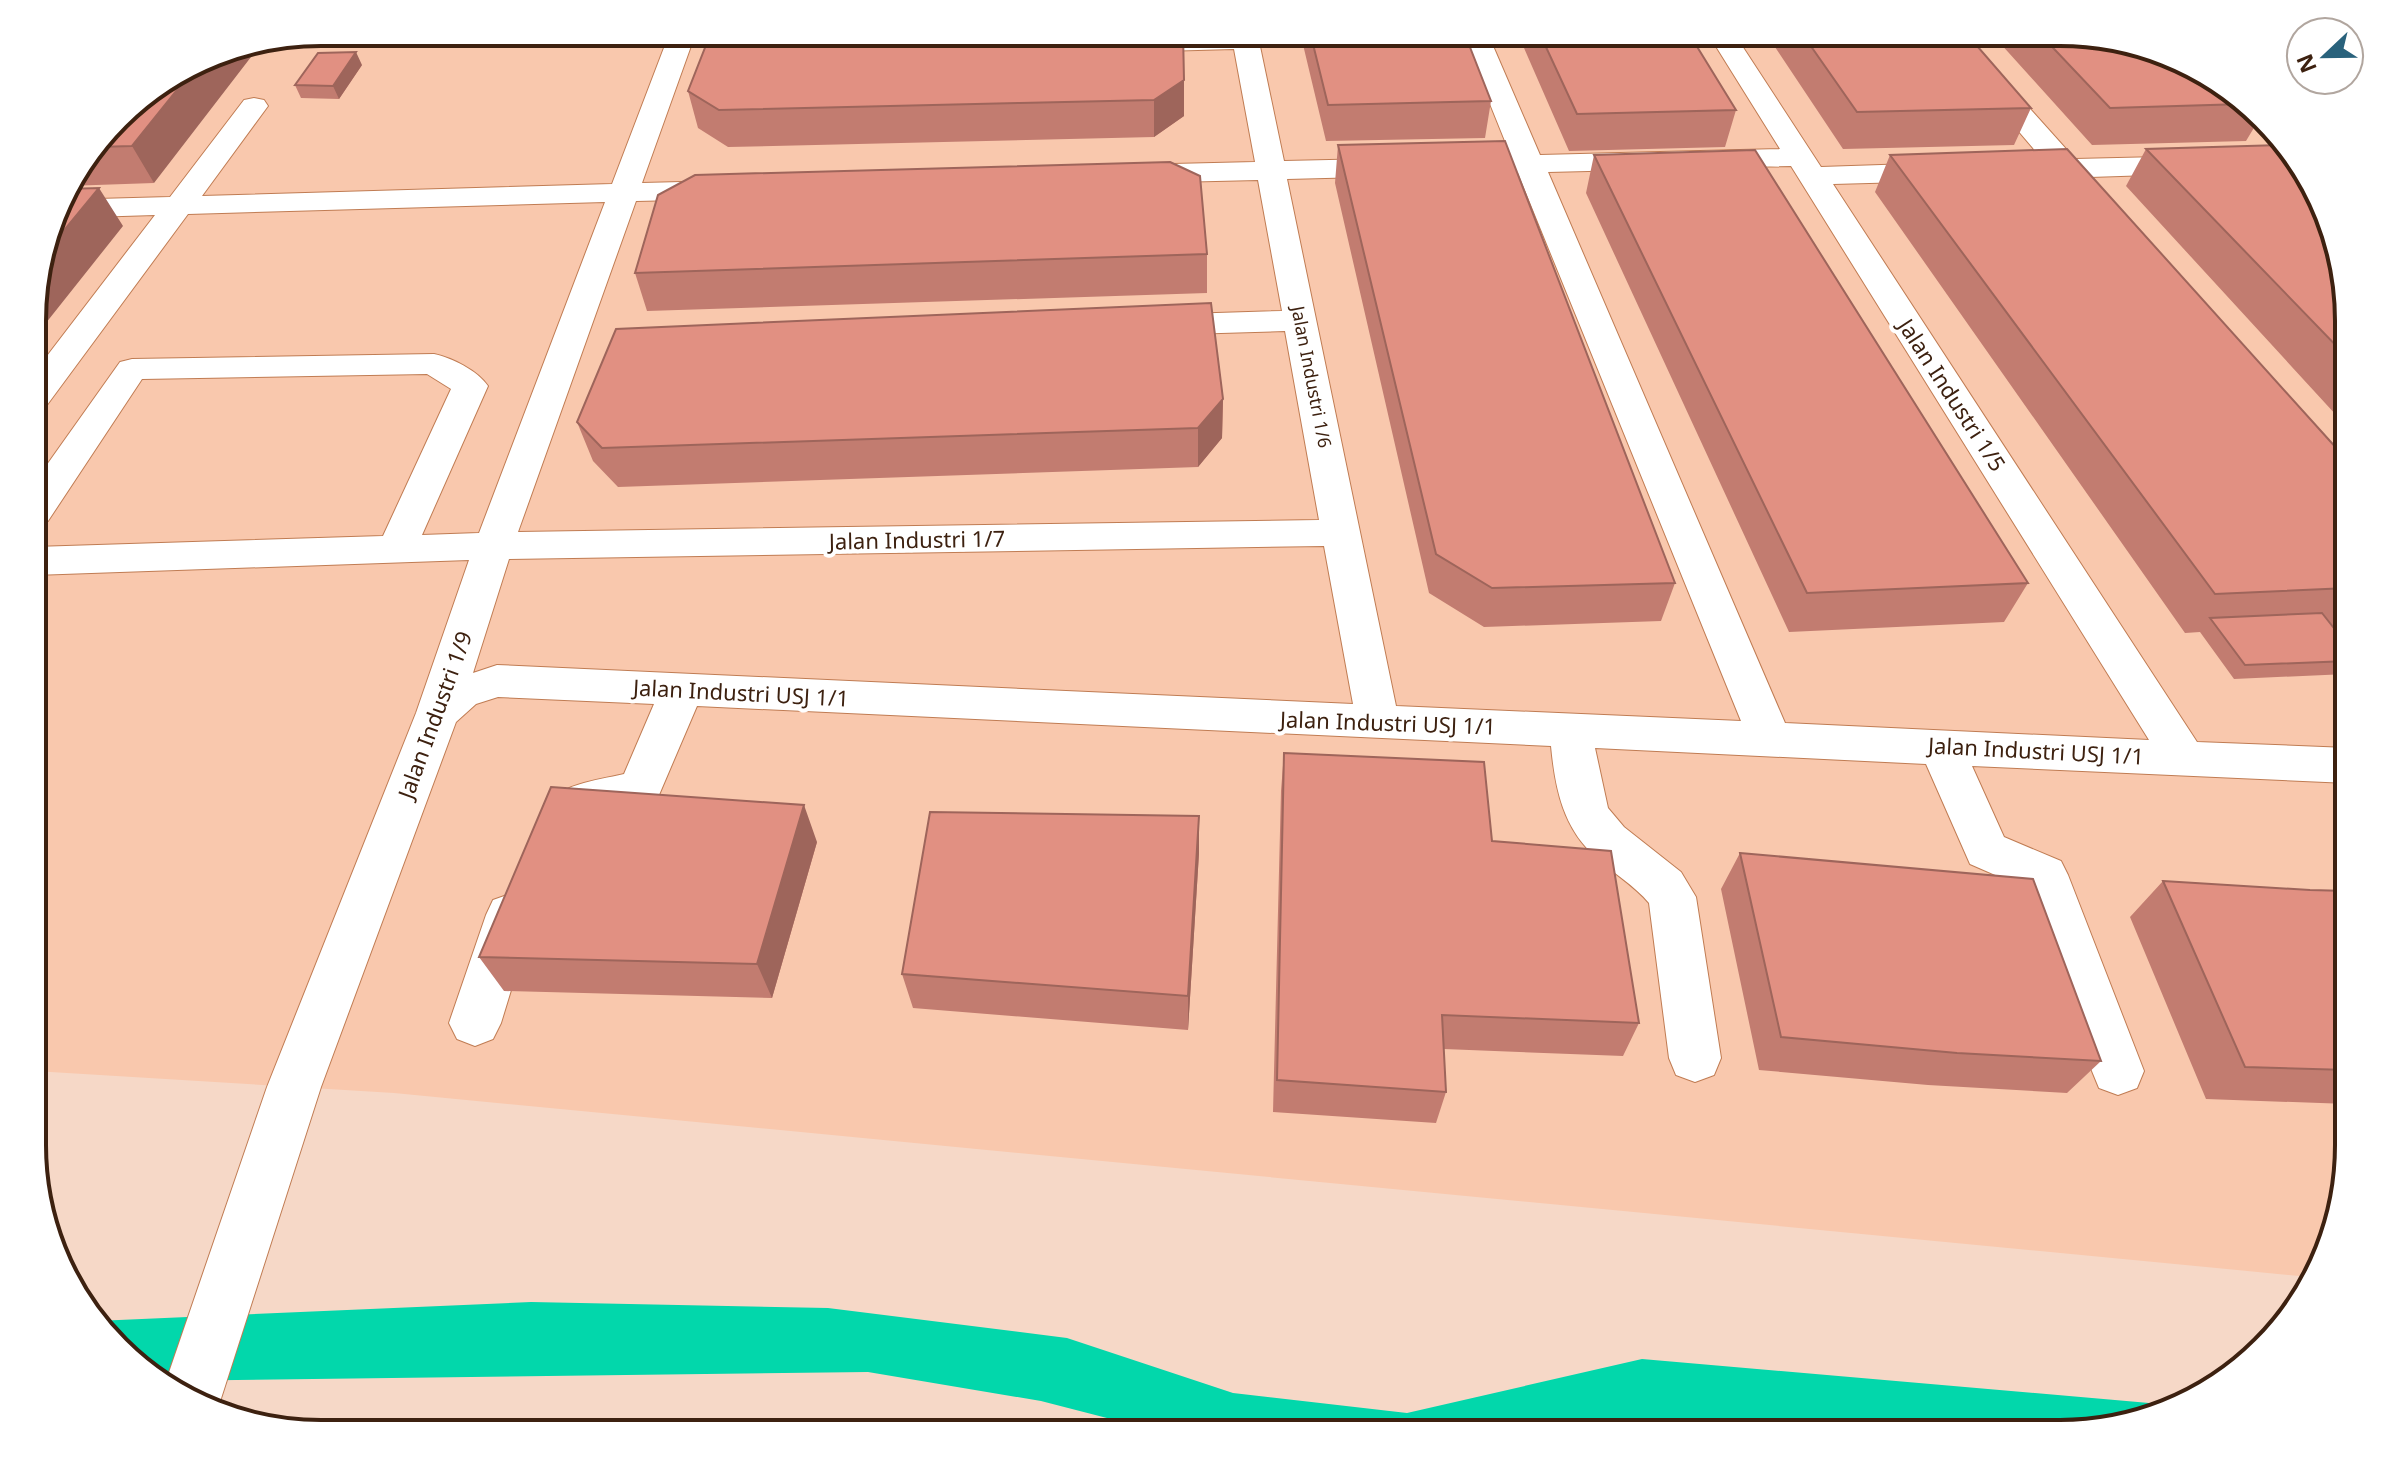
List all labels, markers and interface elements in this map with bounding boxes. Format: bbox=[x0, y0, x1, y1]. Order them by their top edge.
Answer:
north arrow bbox=[2285, 16, 2365, 96]
text: N bbox=[2288, 50, 2323, 78]
street label: Jalan Industri 1/6 bbox=[1286, 302, 1338, 450]
street label: Jalan Industri 1/5 bbox=[1891, 311, 2013, 477]
street label: Jalan Industri 1/7 bbox=[827, 522, 1005, 556]
street label: Jalan Industri 1/9 bbox=[389, 627, 478, 804]
street label: Jalan Industri USJ 1/1 bbox=[630, 671, 850, 713]
street label: Jalan Industri USJ 1/1 bbox=[1278, 703, 1497, 741]
street label: Jalan Industri USJ 1/1 bbox=[1925, 729, 2145, 771]

